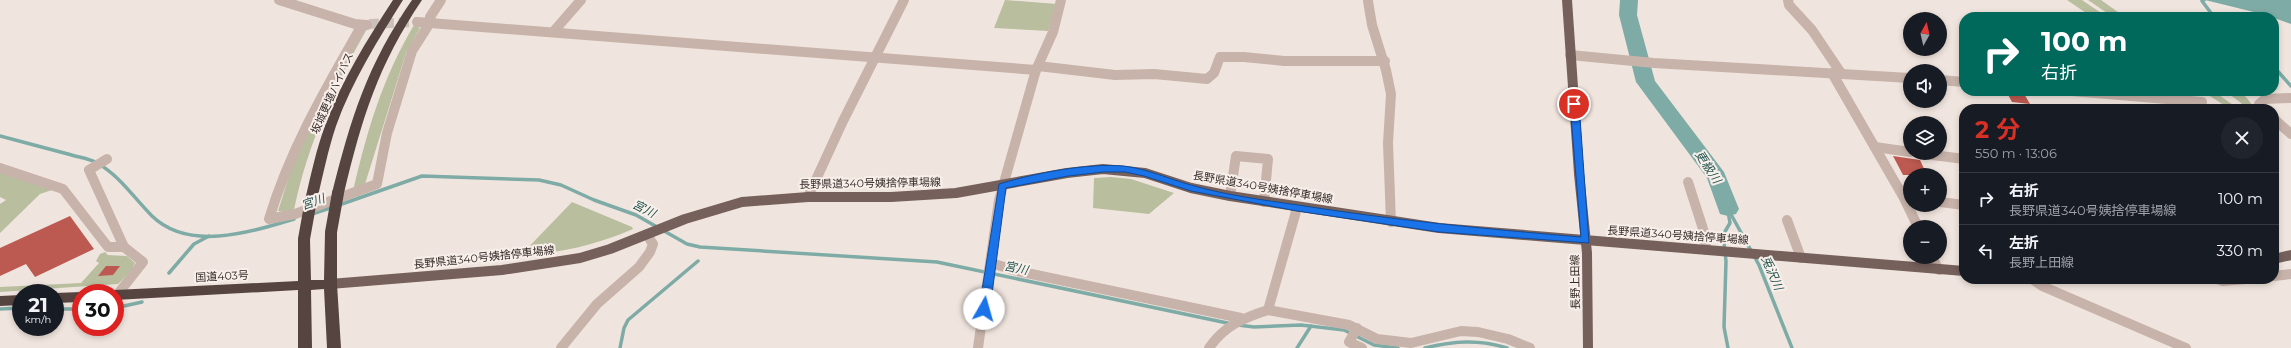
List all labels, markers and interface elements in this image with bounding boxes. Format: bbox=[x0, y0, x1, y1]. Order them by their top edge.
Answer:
north arrow bbox=[1903, 12, 1947, 56]
map controls bbox=[1903, 12, 1947, 264]
text: 100 m bbox=[2041, 24, 2127, 58]
icon: right bbox=[1975, 28, 2027, 80]
street label: 坂城更埴バイパス bbox=[308, 50, 356, 136]
text: 右折 bbox=[2041, 62, 2077, 84]
button: sound bbox=[1903, 64, 1947, 108]
pin bbox=[1557, 87, 1591, 121]
icon: arrive bbox=[1563, 93, 1585, 115]
text: 2 分 bbox=[1975, 115, 2020, 144]
button: layers bbox=[1903, 116, 1947, 160]
button: close bbox=[2221, 117, 2263, 159]
text: 550 m · 13:06 bbox=[1975, 145, 2057, 161]
water label: 更級川 bbox=[1692, 148, 1726, 188]
street label: 長野県道340号姨捨停車場線 bbox=[1192, 168, 1334, 206]
button: + bbox=[1903, 168, 1947, 212]
street label: 長野県道340号姨捨停車場線 bbox=[799, 175, 941, 191]
text: 右折 bbox=[2009, 181, 2039, 200]
icon: right bbox=[1975, 188, 1997, 210]
text: 100 m bbox=[2218, 189, 2263, 208]
water label: 宮川 bbox=[299, 190, 329, 213]
water label: 宮川 bbox=[630, 196, 660, 222]
text: 長野県道340号姨捨停車場線 bbox=[2009, 202, 2177, 218]
button: − bbox=[1903, 220, 1947, 264]
street label: 長野県道340号姨捨停車場線 bbox=[1607, 223, 1749, 247]
text: 左折 bbox=[2009, 233, 2039, 252]
icon: left bbox=[1975, 240, 1997, 262]
text: 330 m bbox=[2216, 241, 2263, 260]
street label: 長野県道340号姨捨停車場線 bbox=[413, 243, 555, 271]
water label: 兎沢川 bbox=[1759, 253, 1787, 294]
street label: 長野上田線 bbox=[1568, 254, 1582, 310]
text: 長野上田線 bbox=[2009, 254, 2074, 270]
water label: 宮川 bbox=[1003, 258, 1031, 278]
street label: 国道403号 bbox=[195, 268, 249, 284]
speed limit sign: 30 bbox=[72, 284, 124, 336]
position arrow bbox=[963, 288, 1005, 330]
text: 21 bbox=[28, 293, 48, 317]
text: km/h bbox=[25, 313, 51, 326]

